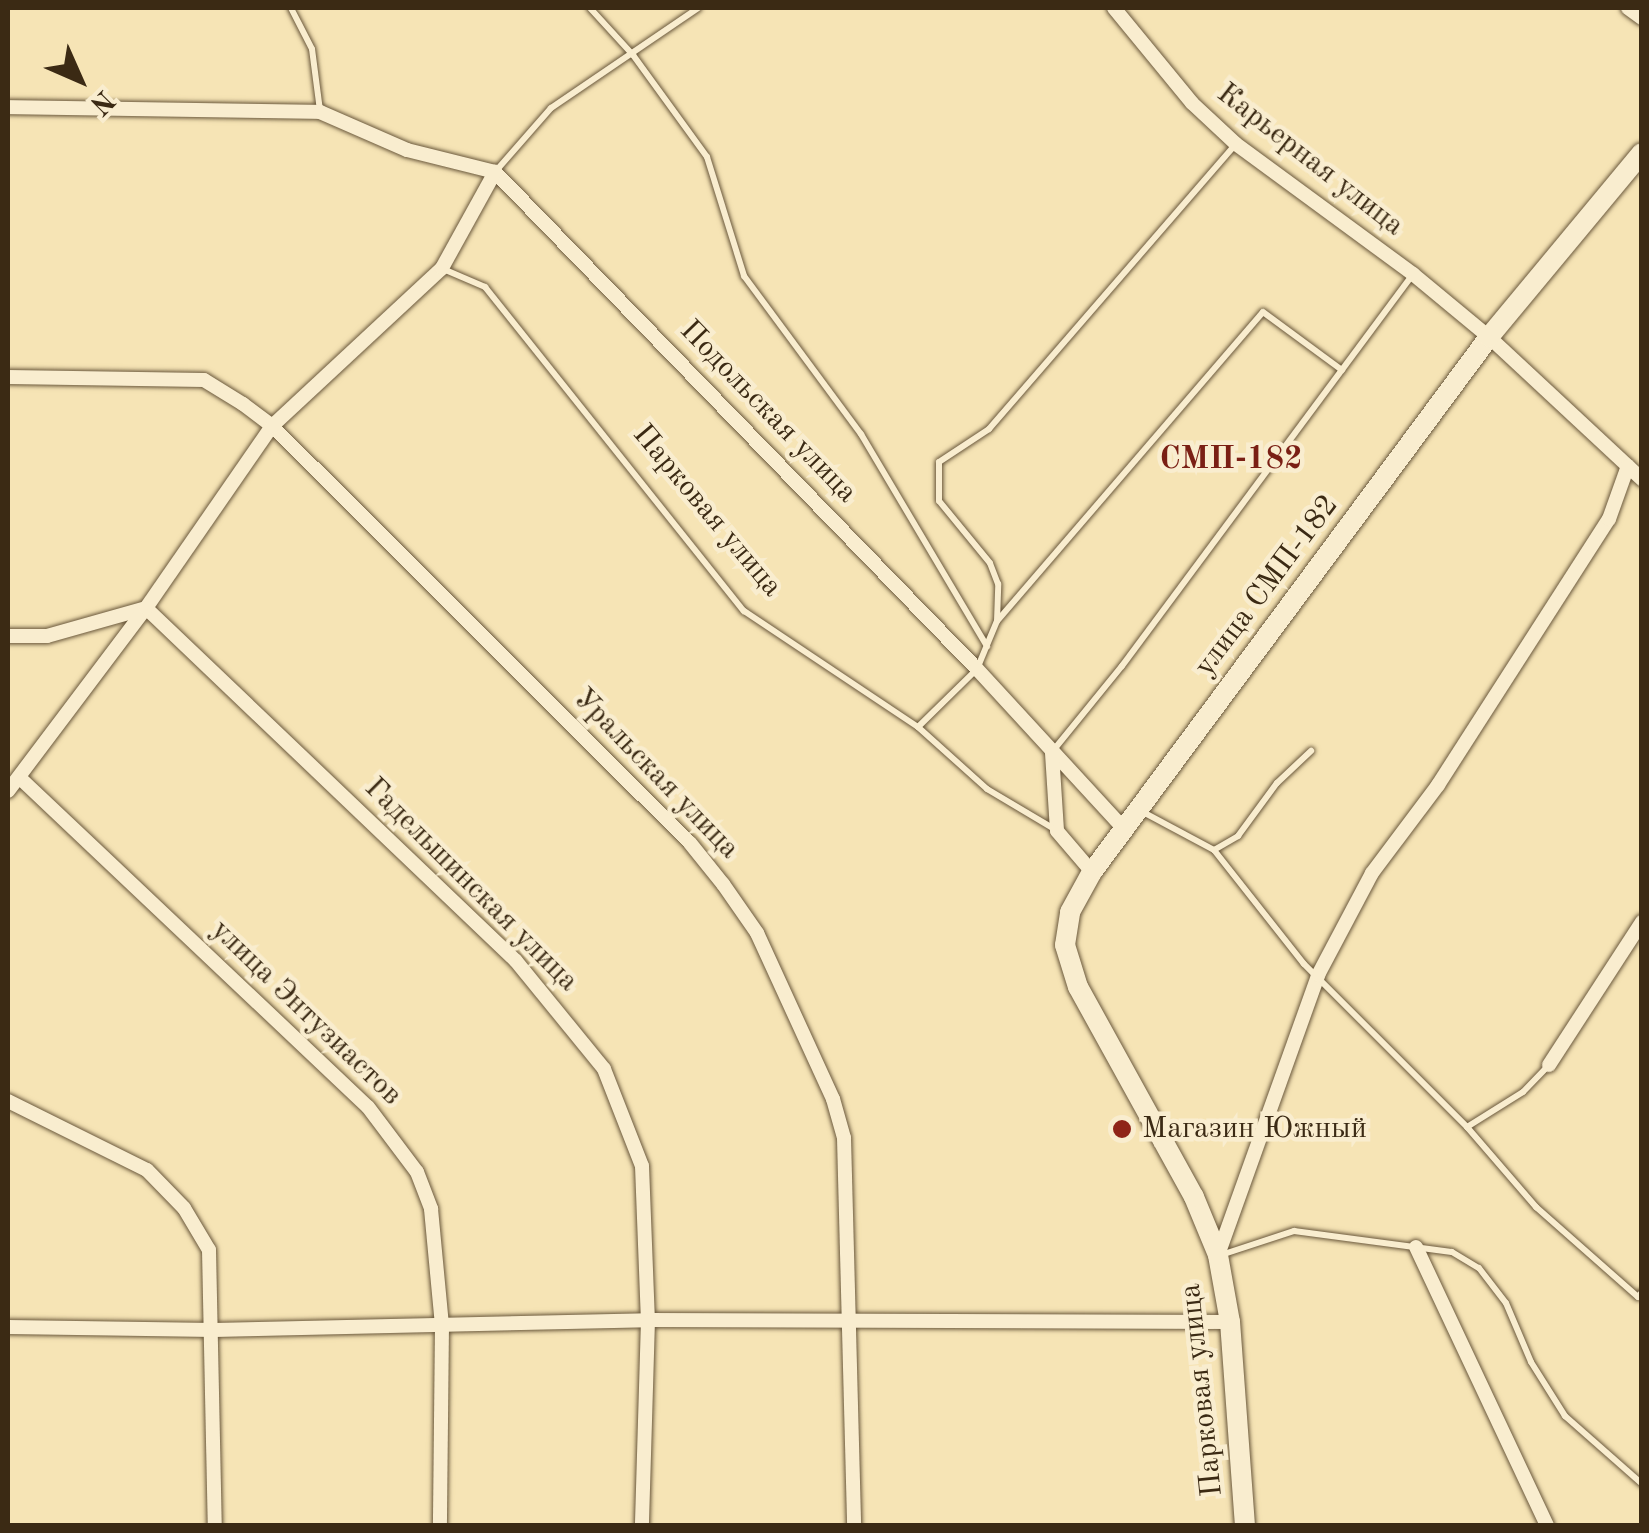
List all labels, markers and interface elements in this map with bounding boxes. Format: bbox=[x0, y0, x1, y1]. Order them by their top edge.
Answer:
north arrow bbox=[30, 30, 130, 130]
street label: Карьерная улица bbox=[1209, 76, 1411, 244]
text: N bbox=[84, 84, 119, 119]
street label: Подольская улица bbox=[672, 313, 864, 511]
street label: Парковая улица bbox=[624, 418, 790, 604]
district label: СМП-182 bbox=[1159, 441, 1303, 479]
street label: улица СМП-182 bbox=[1187, 488, 1347, 684]
street label: Уральская улица bbox=[565, 681, 747, 867]
street label: Гадельшинская улица bbox=[357, 771, 585, 999]
street label: улица Энтузиастов bbox=[203, 913, 409, 1113]
place label: Магазин Южный bbox=[1142, 1111, 1367, 1147]
marker: Магазин Южный bbox=[1111, 1118, 1133, 1140]
street label: Парковая улица bbox=[1173, 1282, 1231, 1498]

